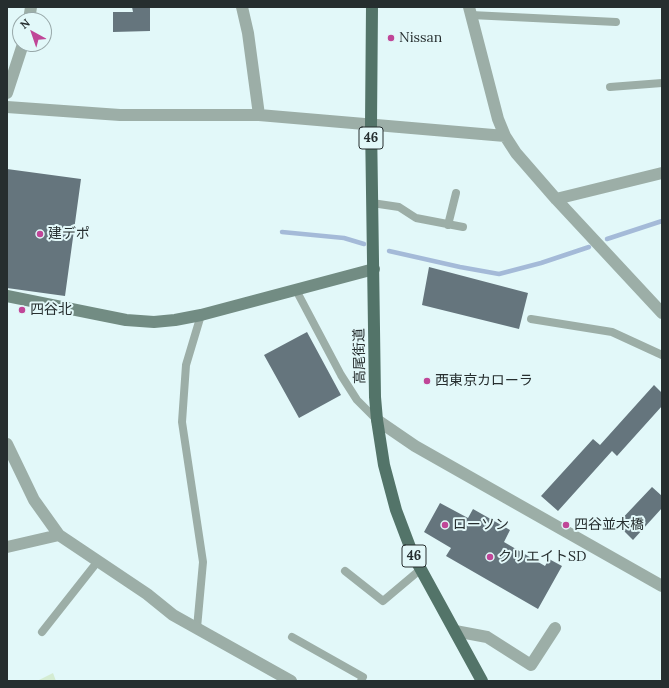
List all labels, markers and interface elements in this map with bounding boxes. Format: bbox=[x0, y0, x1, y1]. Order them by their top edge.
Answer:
north arrow bbox=[12, 12, 52, 52]
text: N bbox=[17, 15, 33, 32]
place label: Nissan bbox=[399, 30, 442, 46]
marker: Nissan bbox=[386, 33, 396, 43]
road number: 46 bbox=[359, 127, 383, 149]
place label: 建デポ bbox=[48, 226, 90, 242]
marker: 建デポ bbox=[35, 229, 45, 239]
place label: 四谷北 bbox=[30, 302, 72, 318]
marker: 四谷北 bbox=[17, 305, 27, 315]
street label: 高尾街道 bbox=[351, 328, 369, 384]
place label: 西東京カローラ bbox=[435, 373, 533, 389]
marker: 西東京カローラ bbox=[422, 376, 432, 386]
place label: ローソン bbox=[453, 517, 509, 533]
place label: 四谷並木橋 bbox=[574, 517, 644, 533]
marker: ローソン bbox=[440, 520, 450, 530]
marker: 四谷並木橋 bbox=[561, 520, 571, 530]
road number: 46 bbox=[402, 545, 426, 567]
place label: クリエイトSD bbox=[498, 549, 586, 565]
marker: クリエイトSD bbox=[485, 552, 495, 562]

